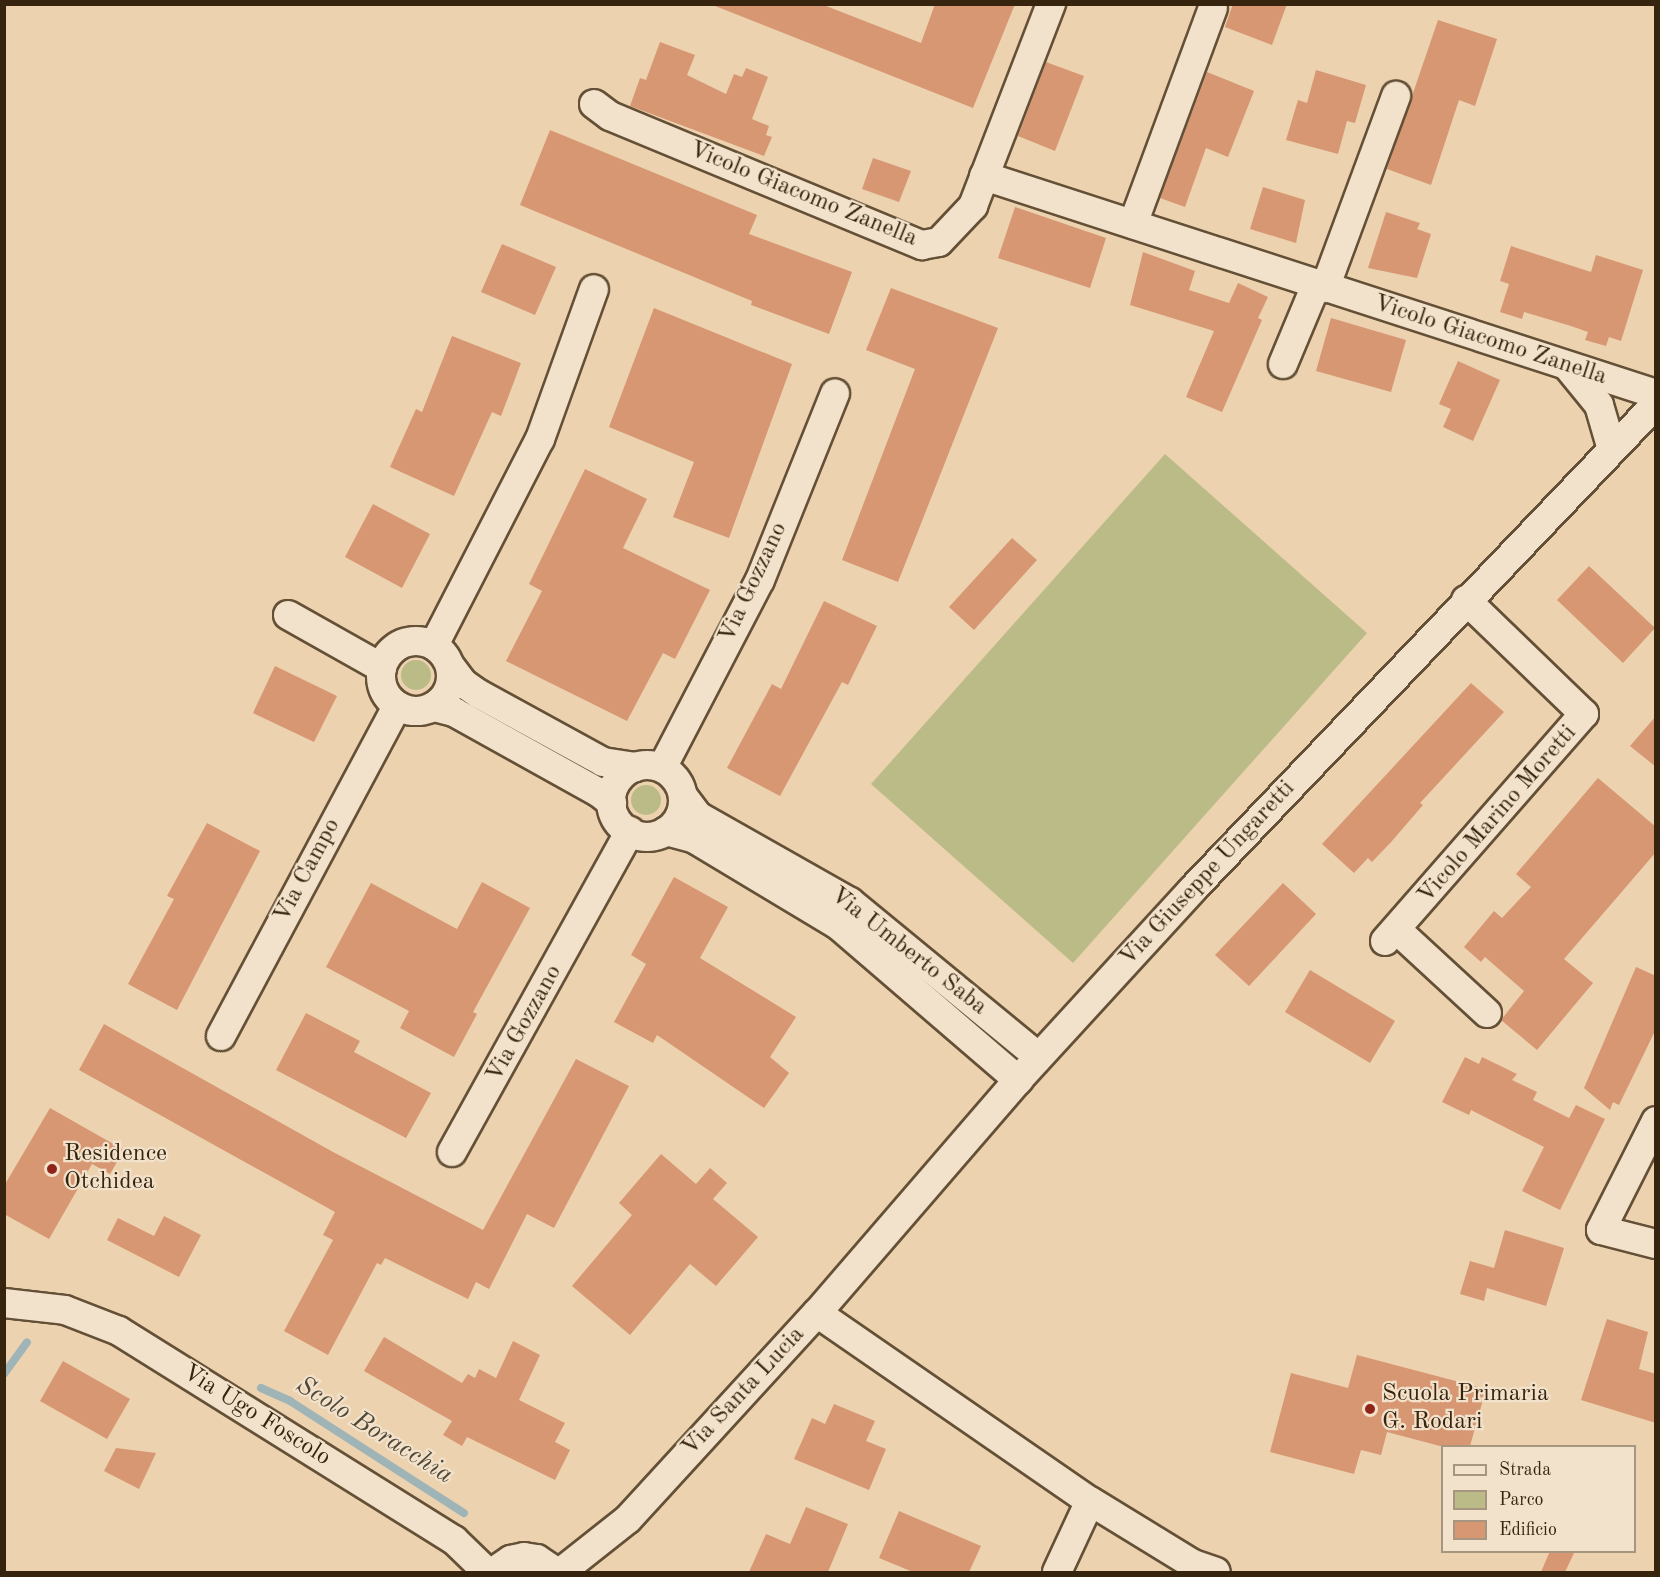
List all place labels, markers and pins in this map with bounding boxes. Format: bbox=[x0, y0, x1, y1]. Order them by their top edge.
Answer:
place label: Residence Otchidea bbox=[64, 1141, 167, 1197]
marker: Residence Otchidea bbox=[45, 1162, 59, 1176]
place label: Scuola Primaria G. Rodari bbox=[1382, 1381, 1549, 1437]
marker: Scuola Primaria G. Rodari bbox=[1363, 1402, 1377, 1416]

